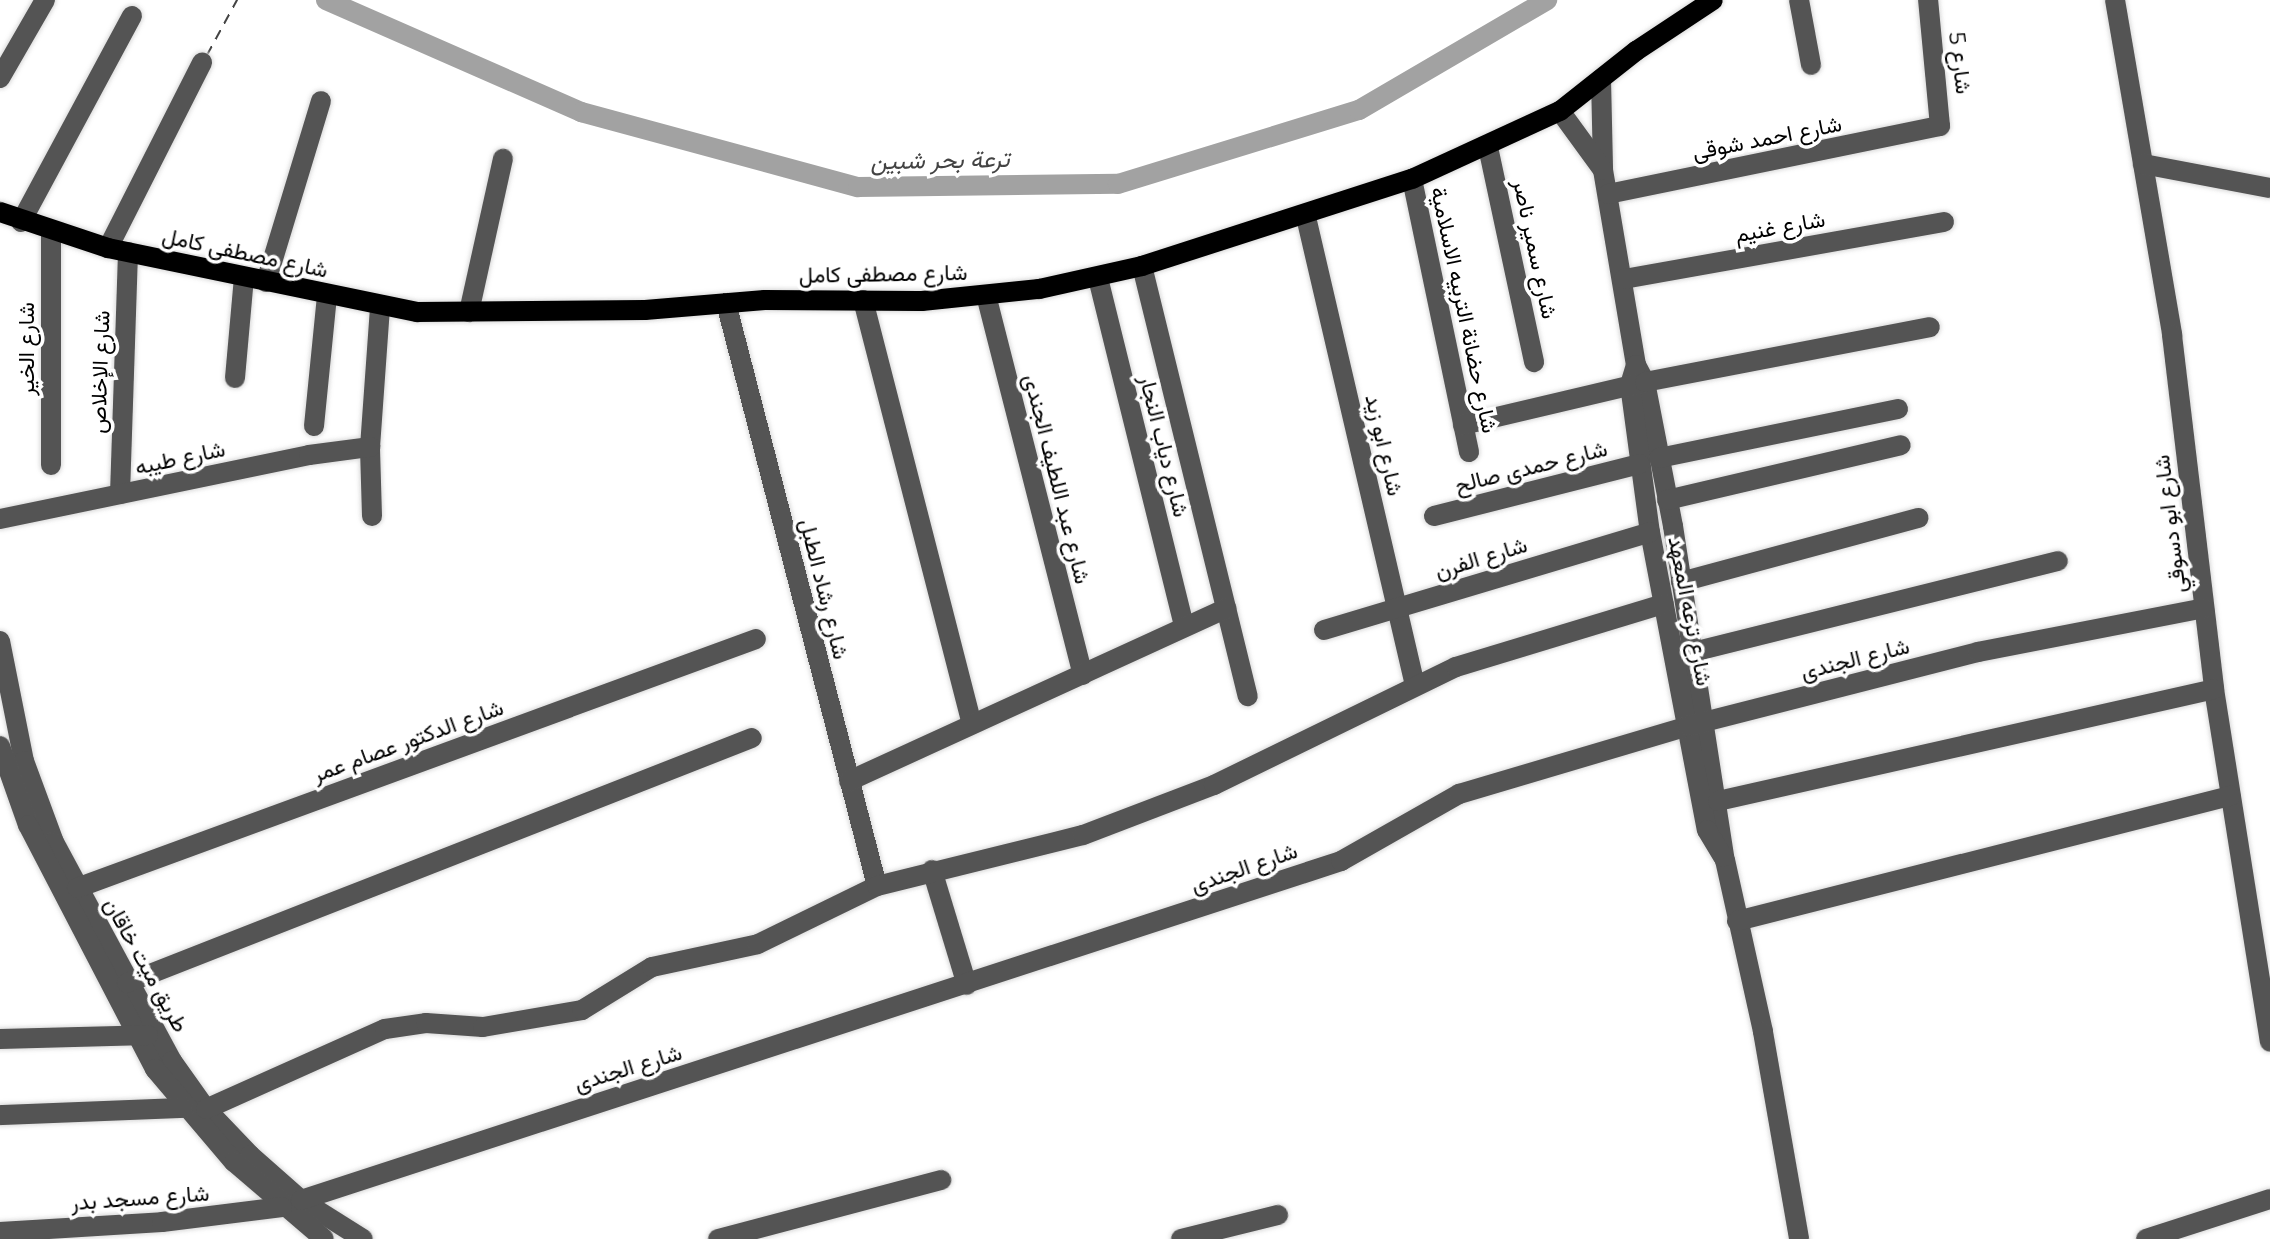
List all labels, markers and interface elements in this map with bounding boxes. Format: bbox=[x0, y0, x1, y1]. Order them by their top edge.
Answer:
street label: شارع 5 bbox=[1943, 30, 1977, 96]
street label: شارع احمد شوقى bbox=[1690, 111, 1844, 165]
water label: ترعة بحر شبين bbox=[870, 144, 1010, 176]
street label: شارع سمير ناصر bbox=[1507, 177, 1563, 321]
street label: شارع حضانة التربيه الاسلامية bbox=[1425, 184, 1503, 436]
street label: شارع غنيم bbox=[1733, 206, 1827, 248]
street label: شارع مصطفى كامل bbox=[160, 223, 330, 283]
street label: شارع مصطفى كامل bbox=[799, 259, 967, 289]
street label: شارع الخير bbox=[14, 302, 40, 396]
street label: شارع الإخلاص bbox=[85, 310, 115, 434]
street label: شارع عبد اللطيف الجندى bbox=[1018, 371, 1096, 587]
street label: شارع دياب النجار bbox=[1134, 372, 1194, 520]
street label: شارع ابو زيد bbox=[1360, 392, 1408, 498]
street label: شارع حمدى صالح bbox=[1452, 435, 1610, 499]
street label: شارع طيبه bbox=[133, 436, 227, 480]
street label: شارع ابو دسوقي bbox=[2148, 453, 2192, 595]
street label: شارع رشاد الطبل bbox=[794, 516, 854, 662]
street label: شارع الفرن bbox=[1432, 531, 1530, 585]
street label: شارع ترعه المعهد bbox=[1663, 534, 1717, 688]
street label: شارع الجندى bbox=[1798, 633, 1912, 685]
street label: شارع الدكتور عصام عمر bbox=[309, 694, 507, 788]
street label: شارع الجندى bbox=[1187, 837, 1301, 899]
street label: طريق ميت خاقان bbox=[98, 893, 194, 1037]
street label: شارع الجندى bbox=[571, 1039, 685, 1097]
street label: شارع مسجد بدر bbox=[70, 1180, 210, 1216]

